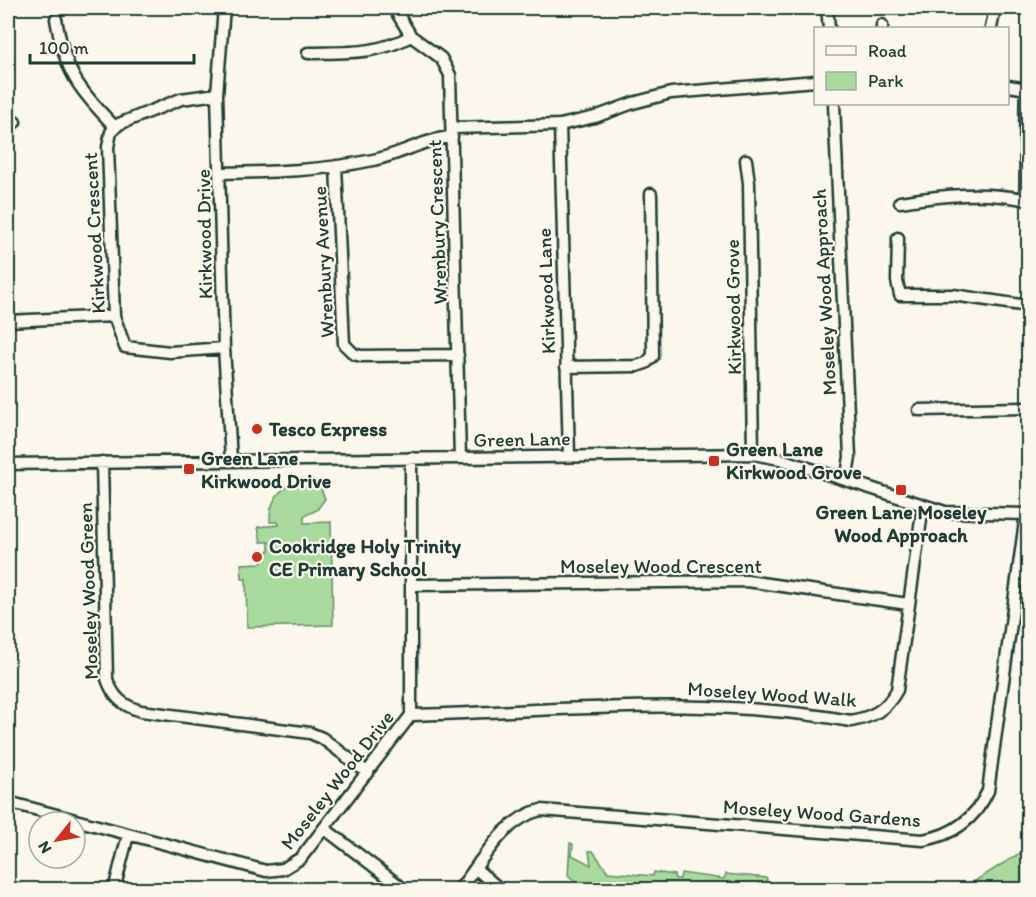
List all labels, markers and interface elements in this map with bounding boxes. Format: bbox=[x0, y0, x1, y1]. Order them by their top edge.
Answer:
scale bar bbox=[30, 27, 194, 65]
legend bbox=[814, 27, 1009, 105]
text: 100 m bbox=[39, 37, 89, 59]
text: Road bbox=[868, 40, 907, 62]
text: Park bbox=[868, 70, 903, 92]
street label: Wrenbury Crescent bbox=[422, 139, 452, 305]
street label: Kirkwood Crescent bbox=[78, 152, 110, 314]
street label: Kirkwood Drive bbox=[191, 169, 217, 299]
street label: Wrenbury Avenue bbox=[307, 185, 339, 339]
street label: Moseley Wood Approach bbox=[807, 188, 841, 396]
street label: Kirkwood Lane bbox=[532, 228, 560, 354]
street label: Kirkwood Grove bbox=[720, 239, 746, 375]
place label: Tesco Express bbox=[268, 417, 387, 442]
marker: Tesco Express bbox=[250, 422, 264, 436]
street label: Green Lane bbox=[473, 426, 571, 452]
place label: Green Lane Kirkwood Grove bbox=[726, 437, 862, 484]
place label: Green Lane Kirkwood Drive bbox=[201, 446, 332, 493]
marker: Green Lane Kirkwood Grove bbox=[707, 454, 721, 468]
marker: Green Lane Kirkwood Drive bbox=[182, 462, 196, 476]
marker: Green Lane Moseley Wood Approach bbox=[894, 483, 908, 497]
place label: Green Lane Moseley Wood Approach bbox=[816, 500, 987, 548]
street label: Moseley Wood Green bbox=[73, 502, 103, 680]
place label: Cookridge Holy Trinity CE Primary School bbox=[269, 534, 462, 582]
marker: Cookridge Holy Trinity CE Primary School bbox=[250, 550, 264, 564]
street label: Moseley Wood Crescent bbox=[560, 554, 762, 578]
street label: Moseley Wood Walk bbox=[687, 676, 858, 712]
street label: Moseley Wood Drive bbox=[275, 706, 399, 854]
street label: Moseley Wood Gardens bbox=[722, 794, 922, 832]
north arrow bbox=[27, 810, 87, 870]
text: N bbox=[34, 838, 55, 857]

